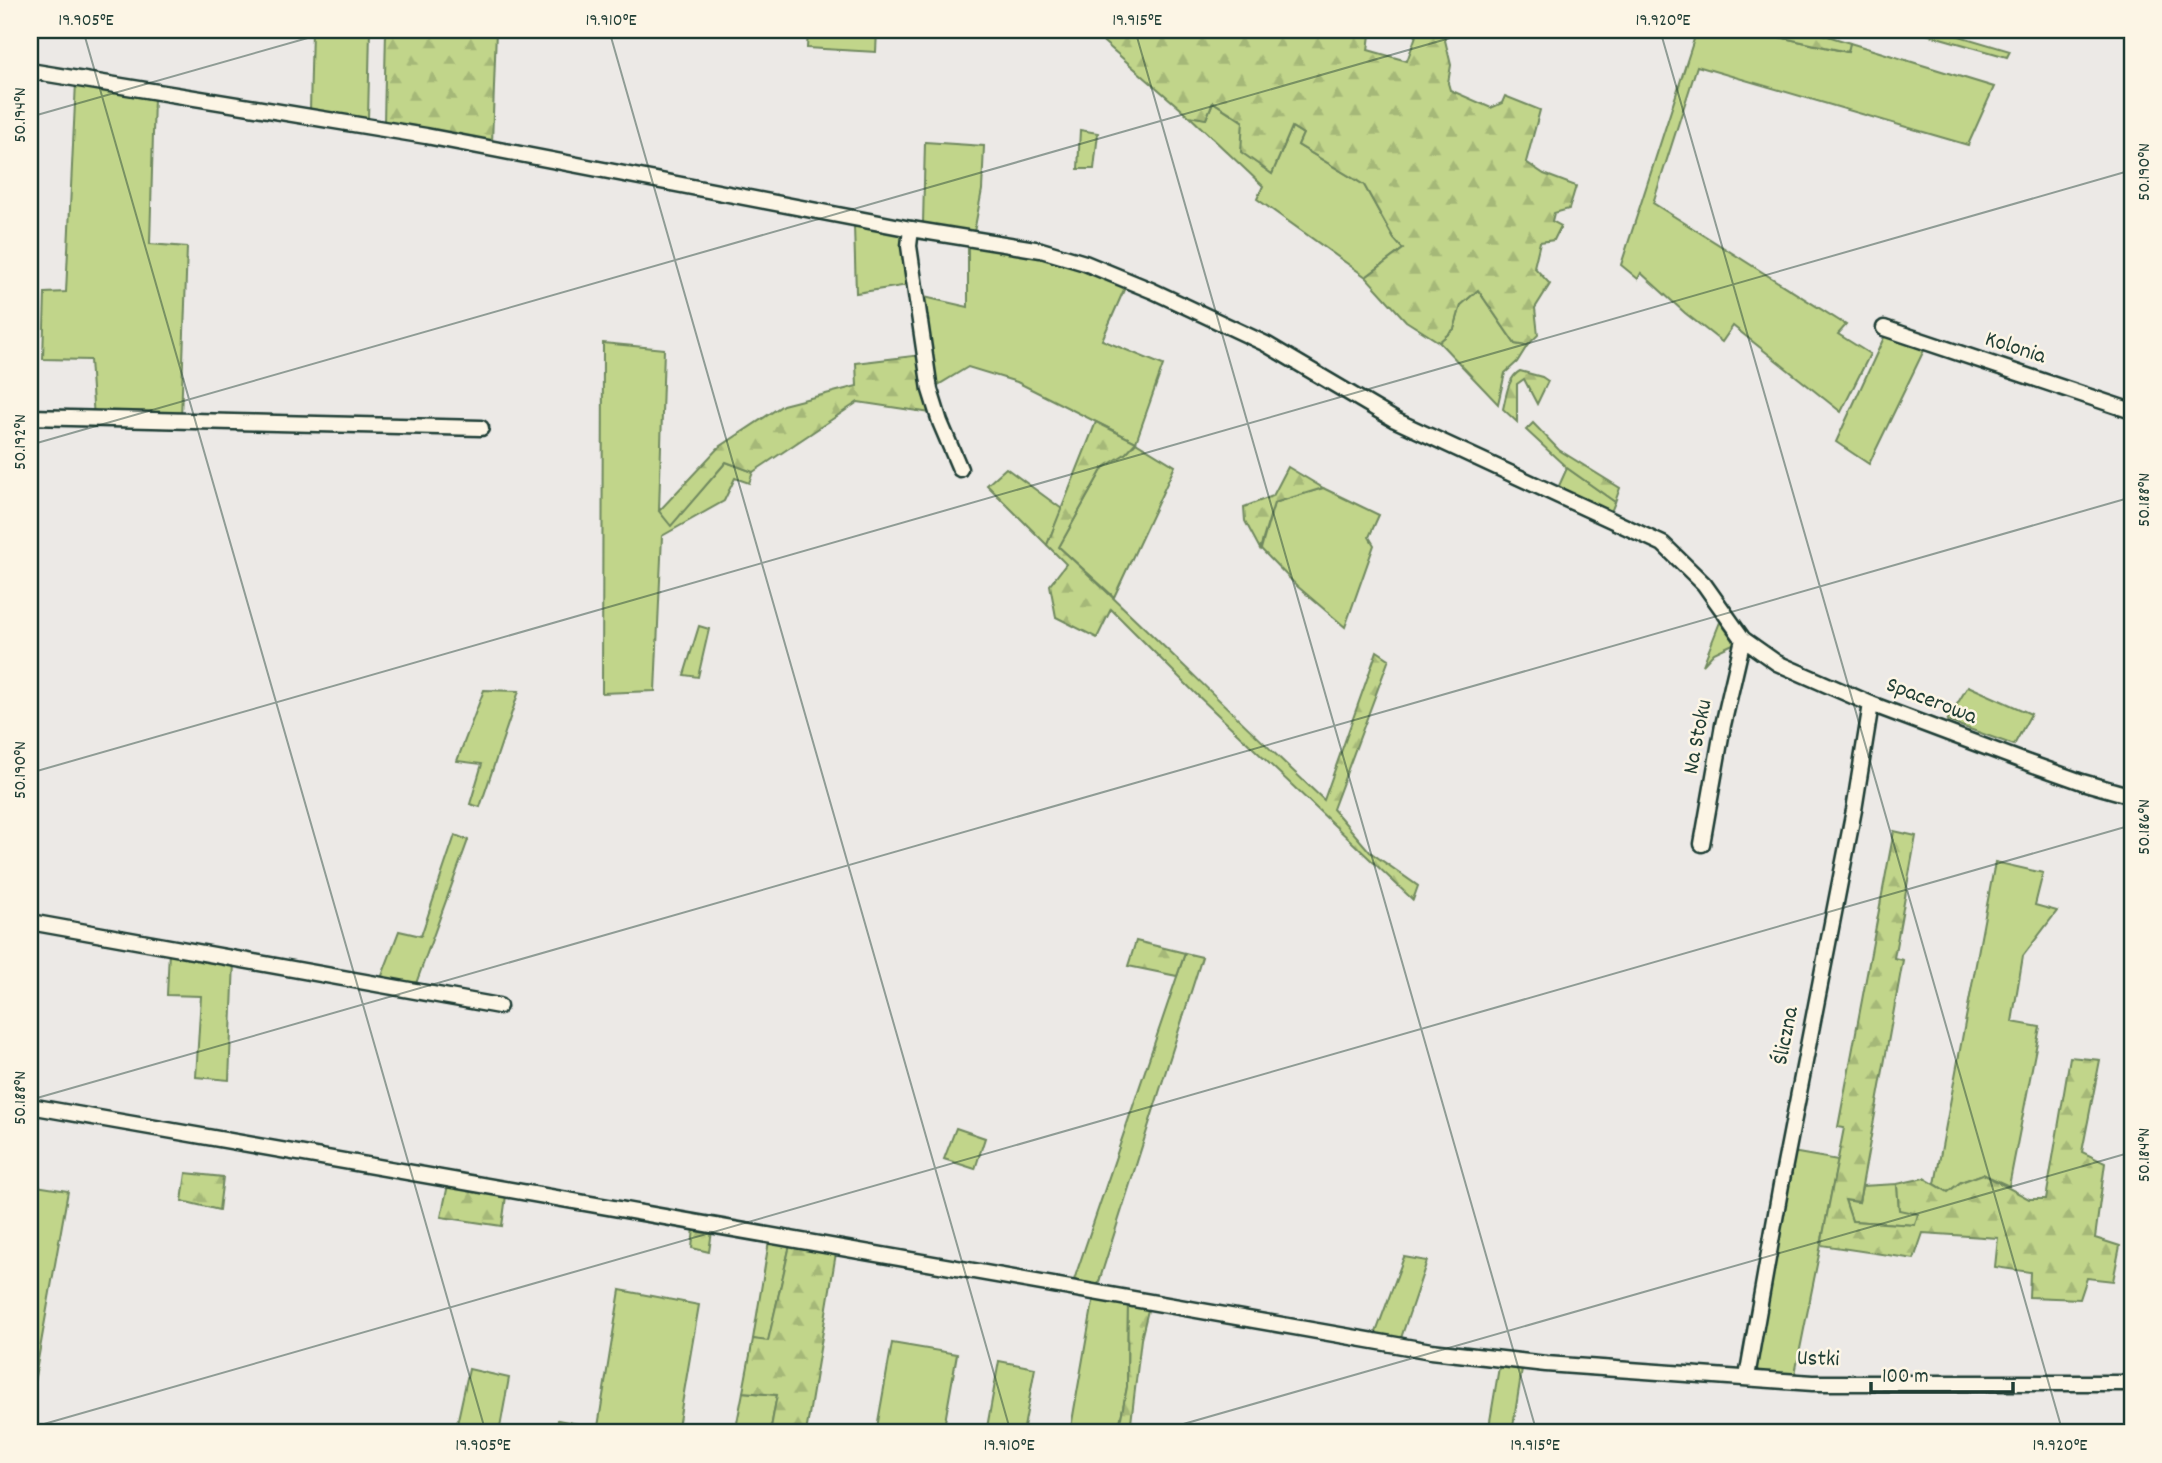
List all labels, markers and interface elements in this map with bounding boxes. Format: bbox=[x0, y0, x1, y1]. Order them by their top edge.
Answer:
text: 19.905°E bbox=[58, 9, 114, 34]
text: 19.910°E bbox=[585, 9, 637, 34]
text: 19.915°E bbox=[1112, 9, 1162, 34]
text: 19.920°E bbox=[1635, 9, 1691, 34]
text: 50.194°N bbox=[9, 87, 34, 143]
text: 50.190°N bbox=[2133, 143, 2158, 201]
street label: Kolonia bbox=[1980, 324, 2051, 375]
text: 50.192°N bbox=[9, 414, 34, 470]
text: 50.188°N bbox=[2133, 473, 2158, 527]
street label: Spacerowa bbox=[1881, 670, 1983, 735]
street label: Na Stoku bbox=[1676, 697, 1722, 777]
text: 50.190°N bbox=[9, 741, 34, 799]
text: 50.186°N bbox=[2133, 799, 2158, 855]
street label: Śliczna bbox=[1765, 1003, 1809, 1068]
text: 50.188°N bbox=[9, 1071, 34, 1125]
text: 50.184°N bbox=[2133, 1128, 2158, 1182]
street label: Ustki bbox=[1796, 1343, 1840, 1377]
scale bar bbox=[1871, 1351, 2013, 1395]
text: 100 m bbox=[1882, 1363, 1929, 1393]
text: 19.905°E bbox=[455, 1434, 511, 1459]
text: 19.910°E bbox=[983, 1434, 1035, 1459]
text: 19.915°E bbox=[1510, 1434, 1560, 1459]
text: 19.920°E bbox=[2032, 1434, 2088, 1459]

